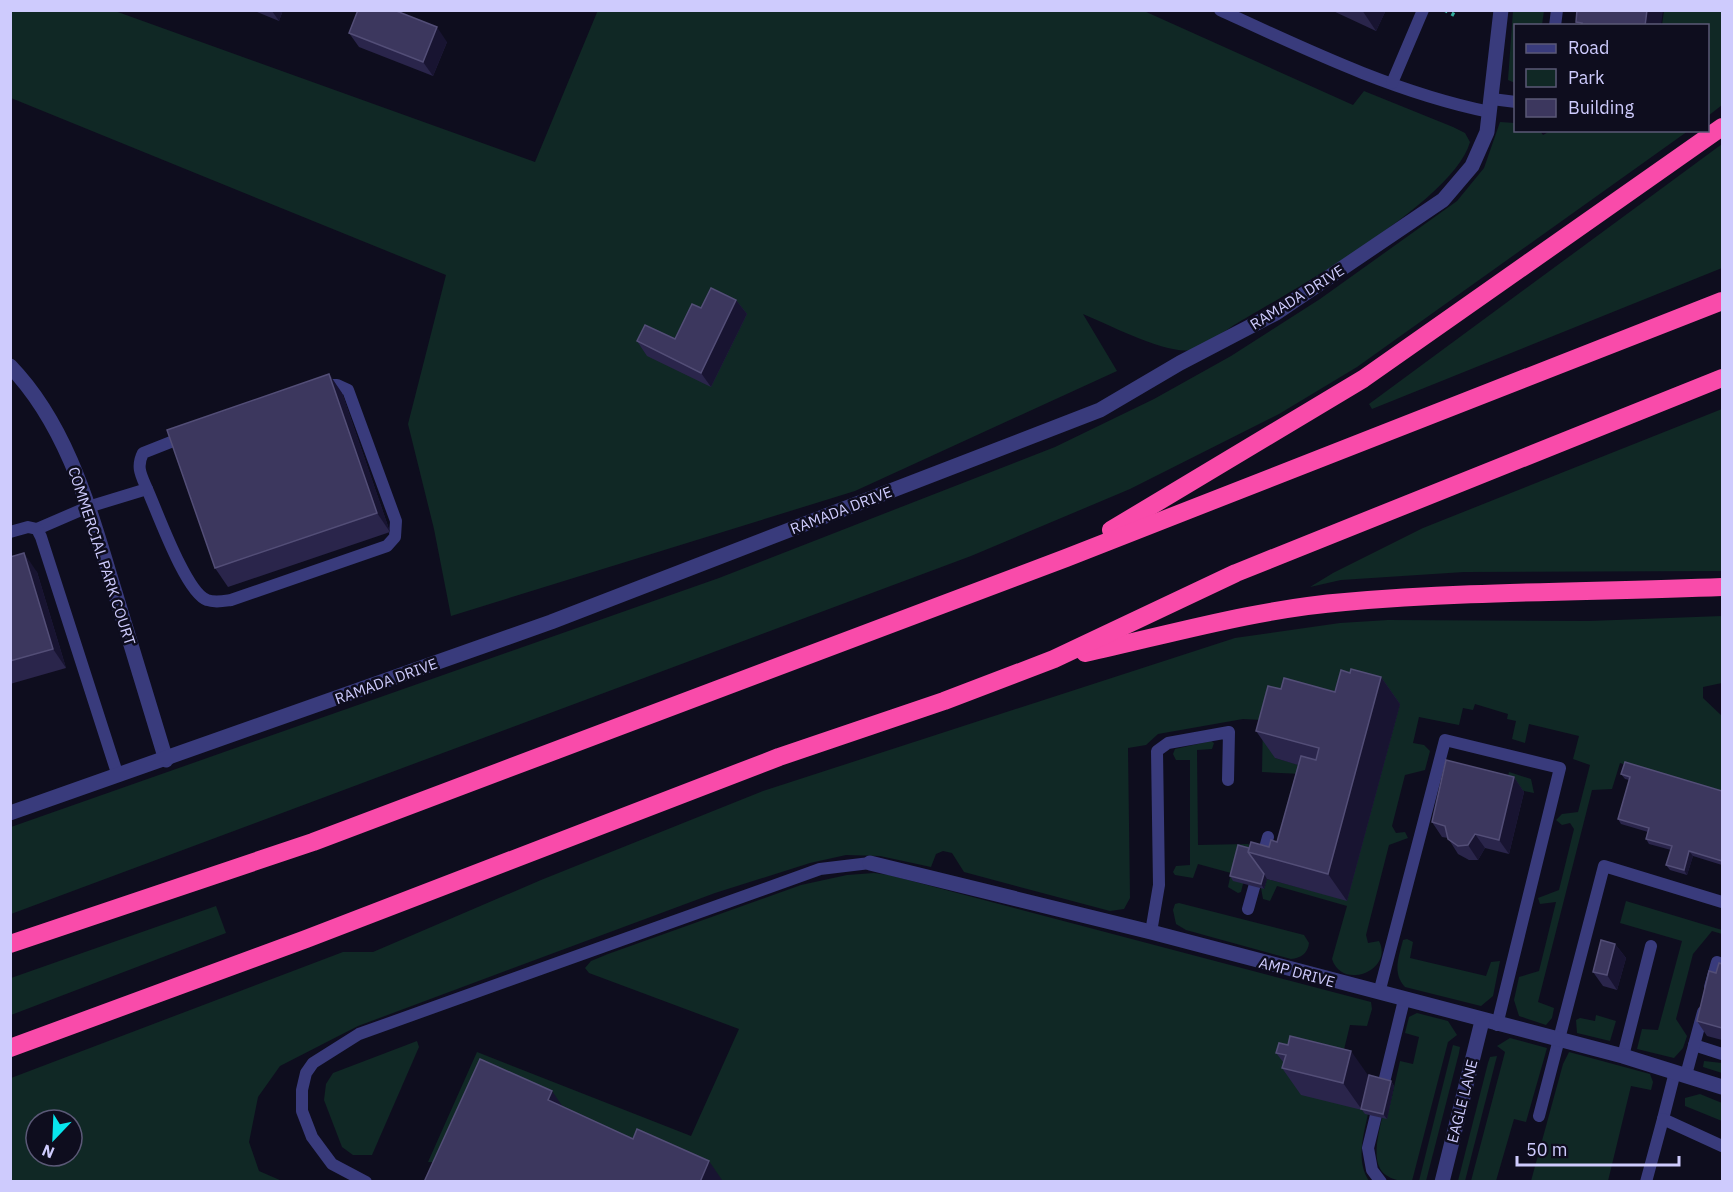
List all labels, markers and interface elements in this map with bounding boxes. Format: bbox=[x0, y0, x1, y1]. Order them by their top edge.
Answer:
legend bbox=[1514, 24, 1709, 132]
text: Road bbox=[1568, 36, 1609, 59]
text: Park bbox=[1568, 66, 1605, 89]
text: Building bbox=[1568, 96, 1635, 119]
street label: RAMADA DRIVE bbox=[1246, 260, 1348, 334]
street label: COMMERCIAL PARK COURT bbox=[64, 464, 140, 648]
street label: RAMADA DRIVE bbox=[787, 482, 895, 538]
street label: RAMADA DRIVE bbox=[332, 654, 440, 708]
street label: AMP DRIVE bbox=[1257, 953, 1337, 991]
street label: EAGLE LANE bbox=[1442, 1057, 1482, 1145]
north arrow bbox=[24, 1108, 84, 1168]
scale bar bbox=[1517, 1129, 1679, 1167]
text: 50 m bbox=[1526, 1138, 1568, 1161]
text: N bbox=[39, 1140, 57, 1163]

